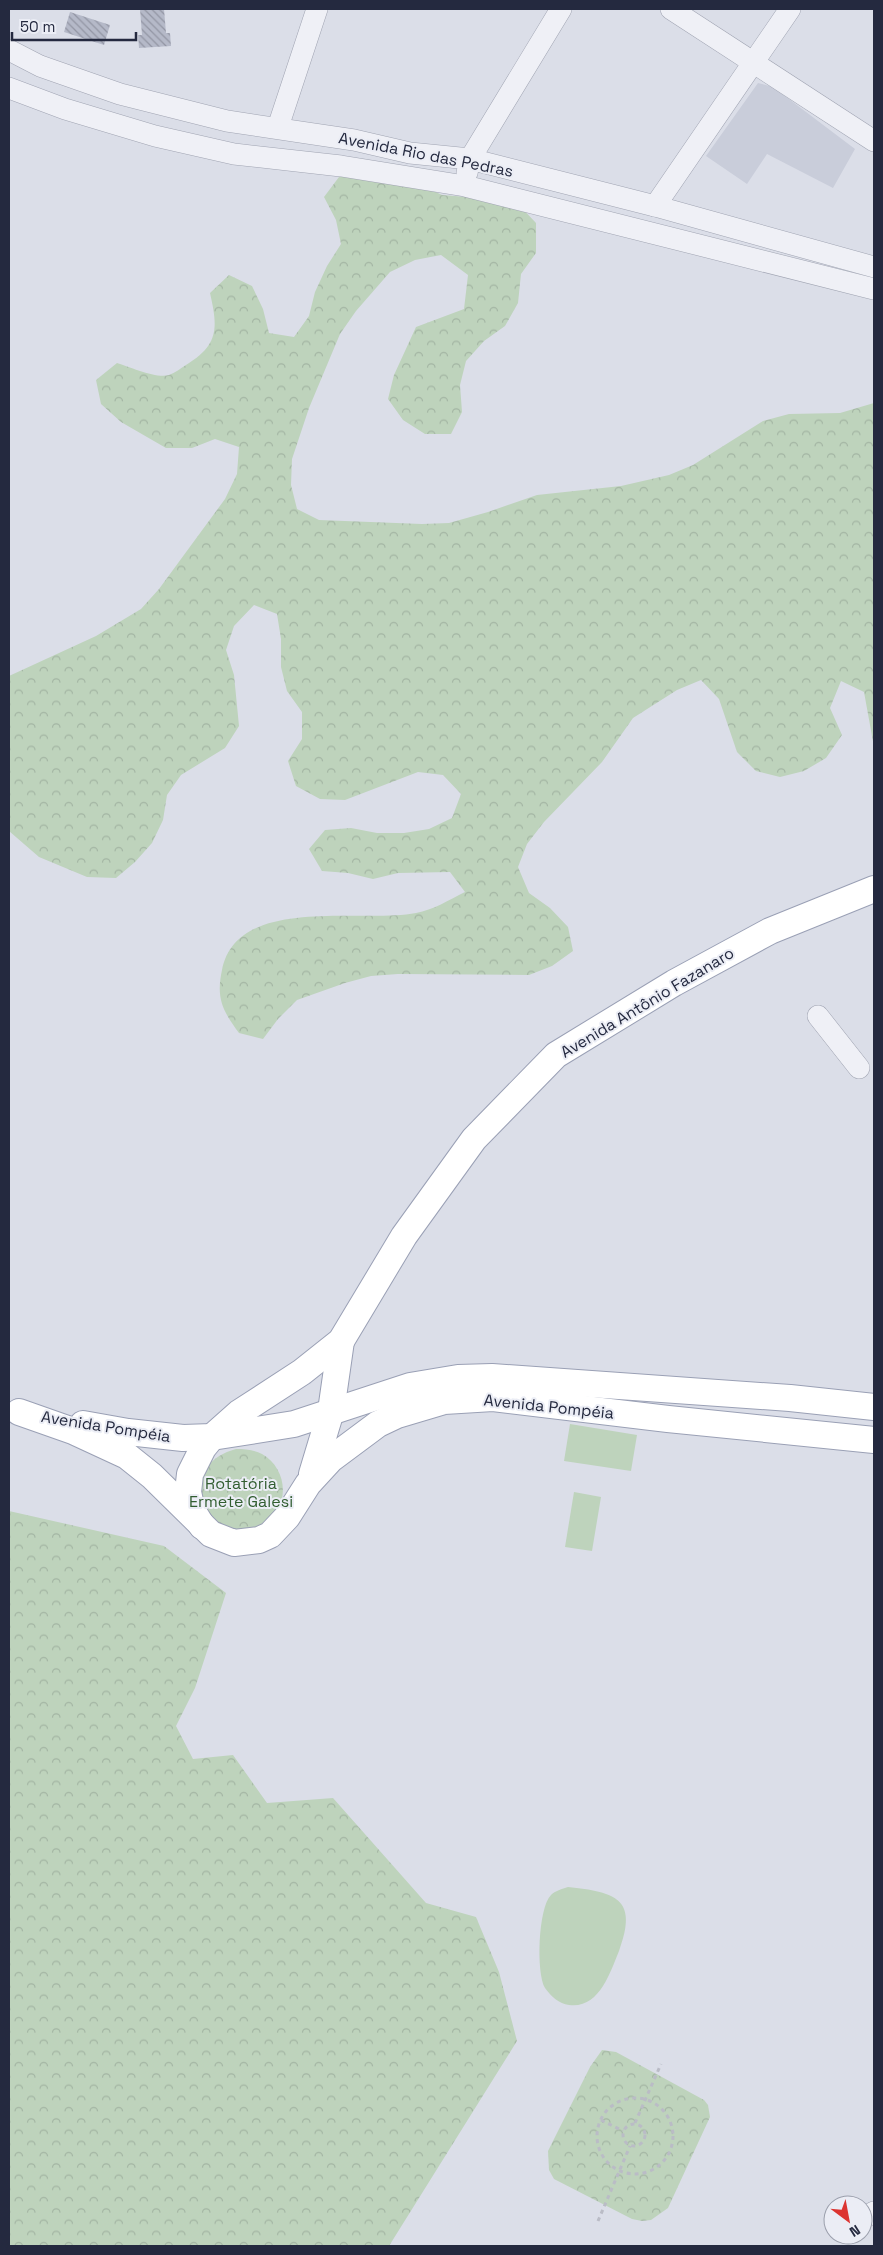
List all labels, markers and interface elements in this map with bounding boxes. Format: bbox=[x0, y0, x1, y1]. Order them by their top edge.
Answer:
scale bar bbox=[12, 10, 136, 42]
text: 50 m bbox=[20, 17, 55, 36]
street label: Avenida Rio das Pedras bbox=[337, 127, 515, 182]
street label: Avenida Antônio Fazanaro bbox=[557, 942, 738, 1063]
street label: Avenida Pompéia bbox=[483, 1389, 615, 1424]
street label: Avenida Pompéia bbox=[40, 1406, 172, 1447]
park label: Rotatória Ermete Galesi bbox=[189, 1473, 293, 1512]
north arrow bbox=[823, 2195, 873, 2245]
text: N bbox=[846, 2221, 864, 2241]

